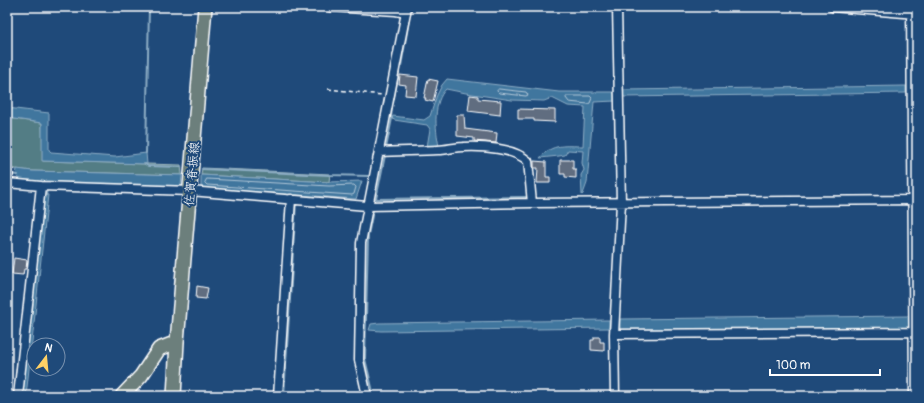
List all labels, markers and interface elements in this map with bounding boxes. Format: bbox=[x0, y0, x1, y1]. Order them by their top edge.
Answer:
street label: 佐賀脊振線 bbox=[181, 140, 203, 207]
north arrow bbox=[26, 337, 66, 377]
text: N bbox=[43, 341, 55, 355]
scale bar bbox=[770, 351, 880, 377]
text: 100 m bbox=[776, 358, 811, 373]

